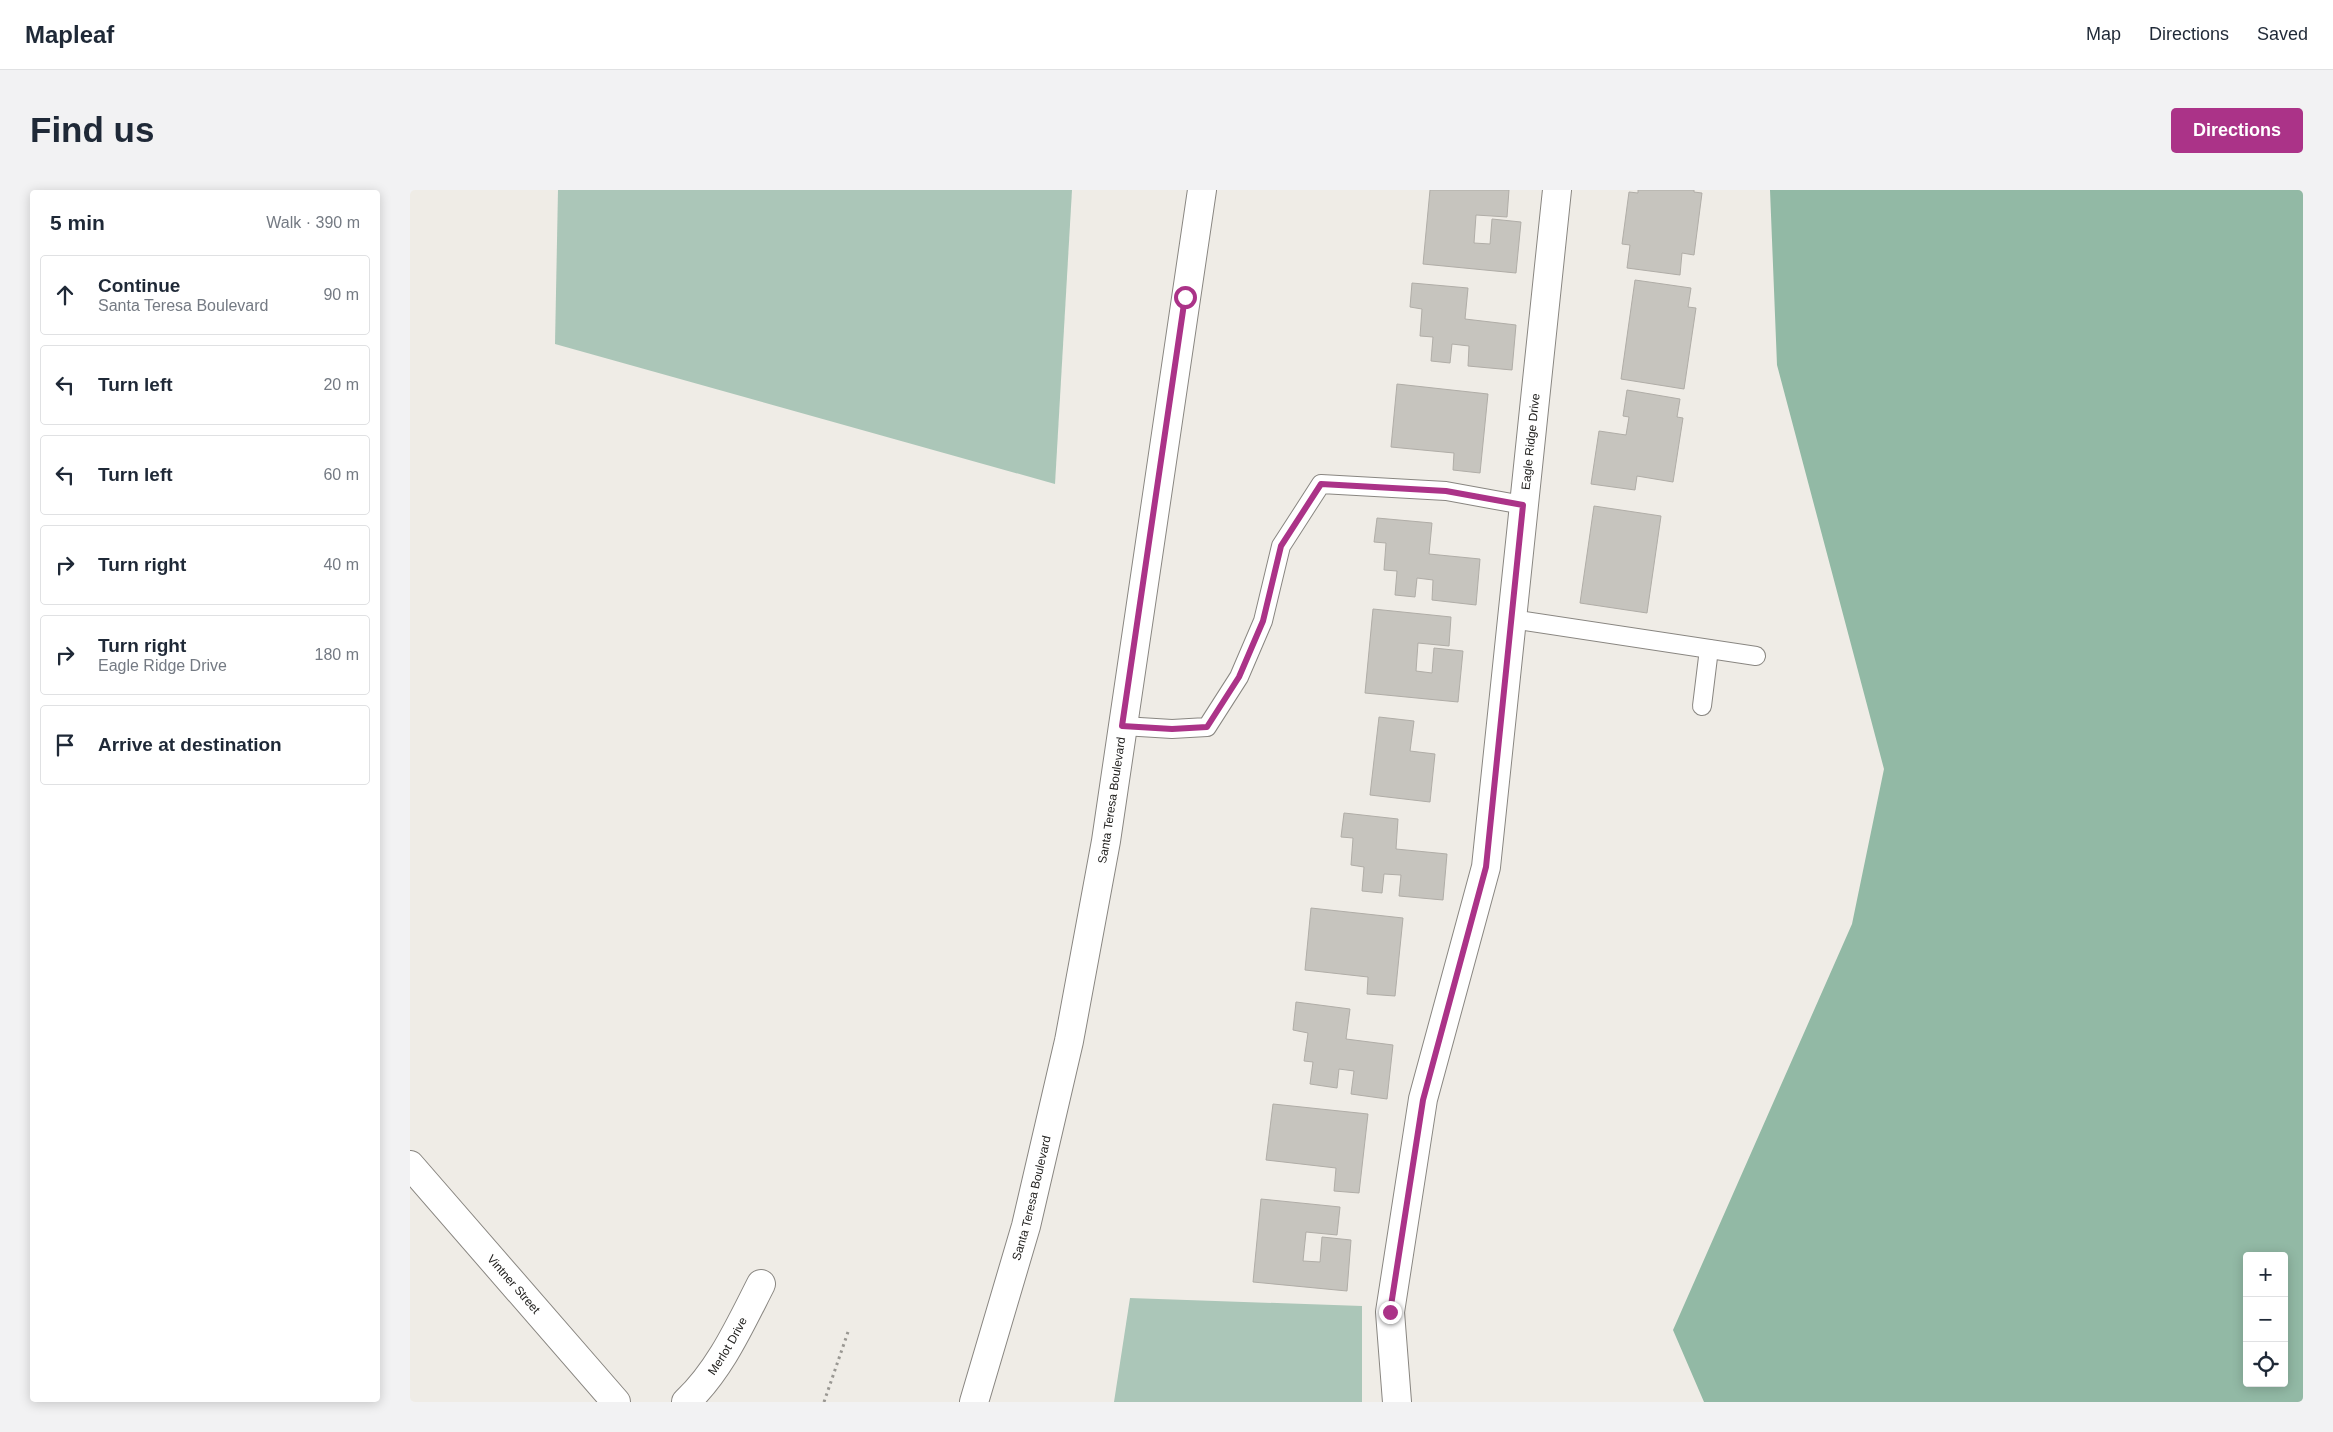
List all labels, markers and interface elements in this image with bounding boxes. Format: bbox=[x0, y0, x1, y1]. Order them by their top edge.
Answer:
text: Mapleaf bbox=[25, 21, 114, 48]
text: Map bbox=[2086, 24, 2121, 44]
text: Directions bbox=[2149, 24, 2229, 44]
text: Saved bbox=[2257, 24, 2308, 44]
button: Directions bbox=[2171, 108, 2303, 153]
text: Find us bbox=[30, 110, 154, 149]
text: 5 min bbox=[50, 211, 105, 234]
text: Walk · 390 m bbox=[266, 214, 360, 231]
text: Continue bbox=[98, 275, 180, 296]
icon: ahead bbox=[51, 281, 79, 309]
text: 90 m bbox=[323, 286, 359, 303]
route start bbox=[1174, 286, 1197, 309]
text: Santa Teresa Boulevard bbox=[98, 297, 268, 314]
icon: left bbox=[51, 371, 79, 399]
text: Turn left bbox=[98, 374, 173, 395]
text: 20 m bbox=[323, 376, 359, 393]
street label: Eagle Ridge Drive bbox=[1519, 392, 1543, 490]
icon: left bbox=[51, 461, 79, 489]
text: Turn left bbox=[98, 464, 173, 485]
text: 60 m bbox=[323, 466, 359, 483]
icon: right bbox=[51, 551, 79, 579]
text: Turn right bbox=[98, 554, 186, 575]
text: 40 m bbox=[323, 556, 359, 573]
text: Turn right bbox=[98, 635, 186, 656]
icon: right bbox=[51, 641, 79, 669]
text: 180 m bbox=[315, 646, 359, 663]
text: Eagle Ridge Drive bbox=[98, 657, 227, 674]
icon: arrive bbox=[51, 731, 79, 759]
text: Arrive at destination bbox=[98, 734, 282, 755]
street label: Santa Teresa Boulevard bbox=[1095, 736, 1128, 865]
street label: Santa Teresa Boulevard bbox=[1009, 1134, 1054, 1262]
street label: Vintner Street bbox=[484, 1252, 543, 1317]
map controls bbox=[2243, 1252, 2288, 1387]
button: + bbox=[2243, 1252, 2288, 1297]
button: − bbox=[2243, 1297, 2288, 1342]
route end bbox=[1379, 1301, 1402, 1324]
street label: Merlot Drive bbox=[705, 1315, 750, 1378]
button: locate bbox=[2243, 1342, 2288, 1387]

